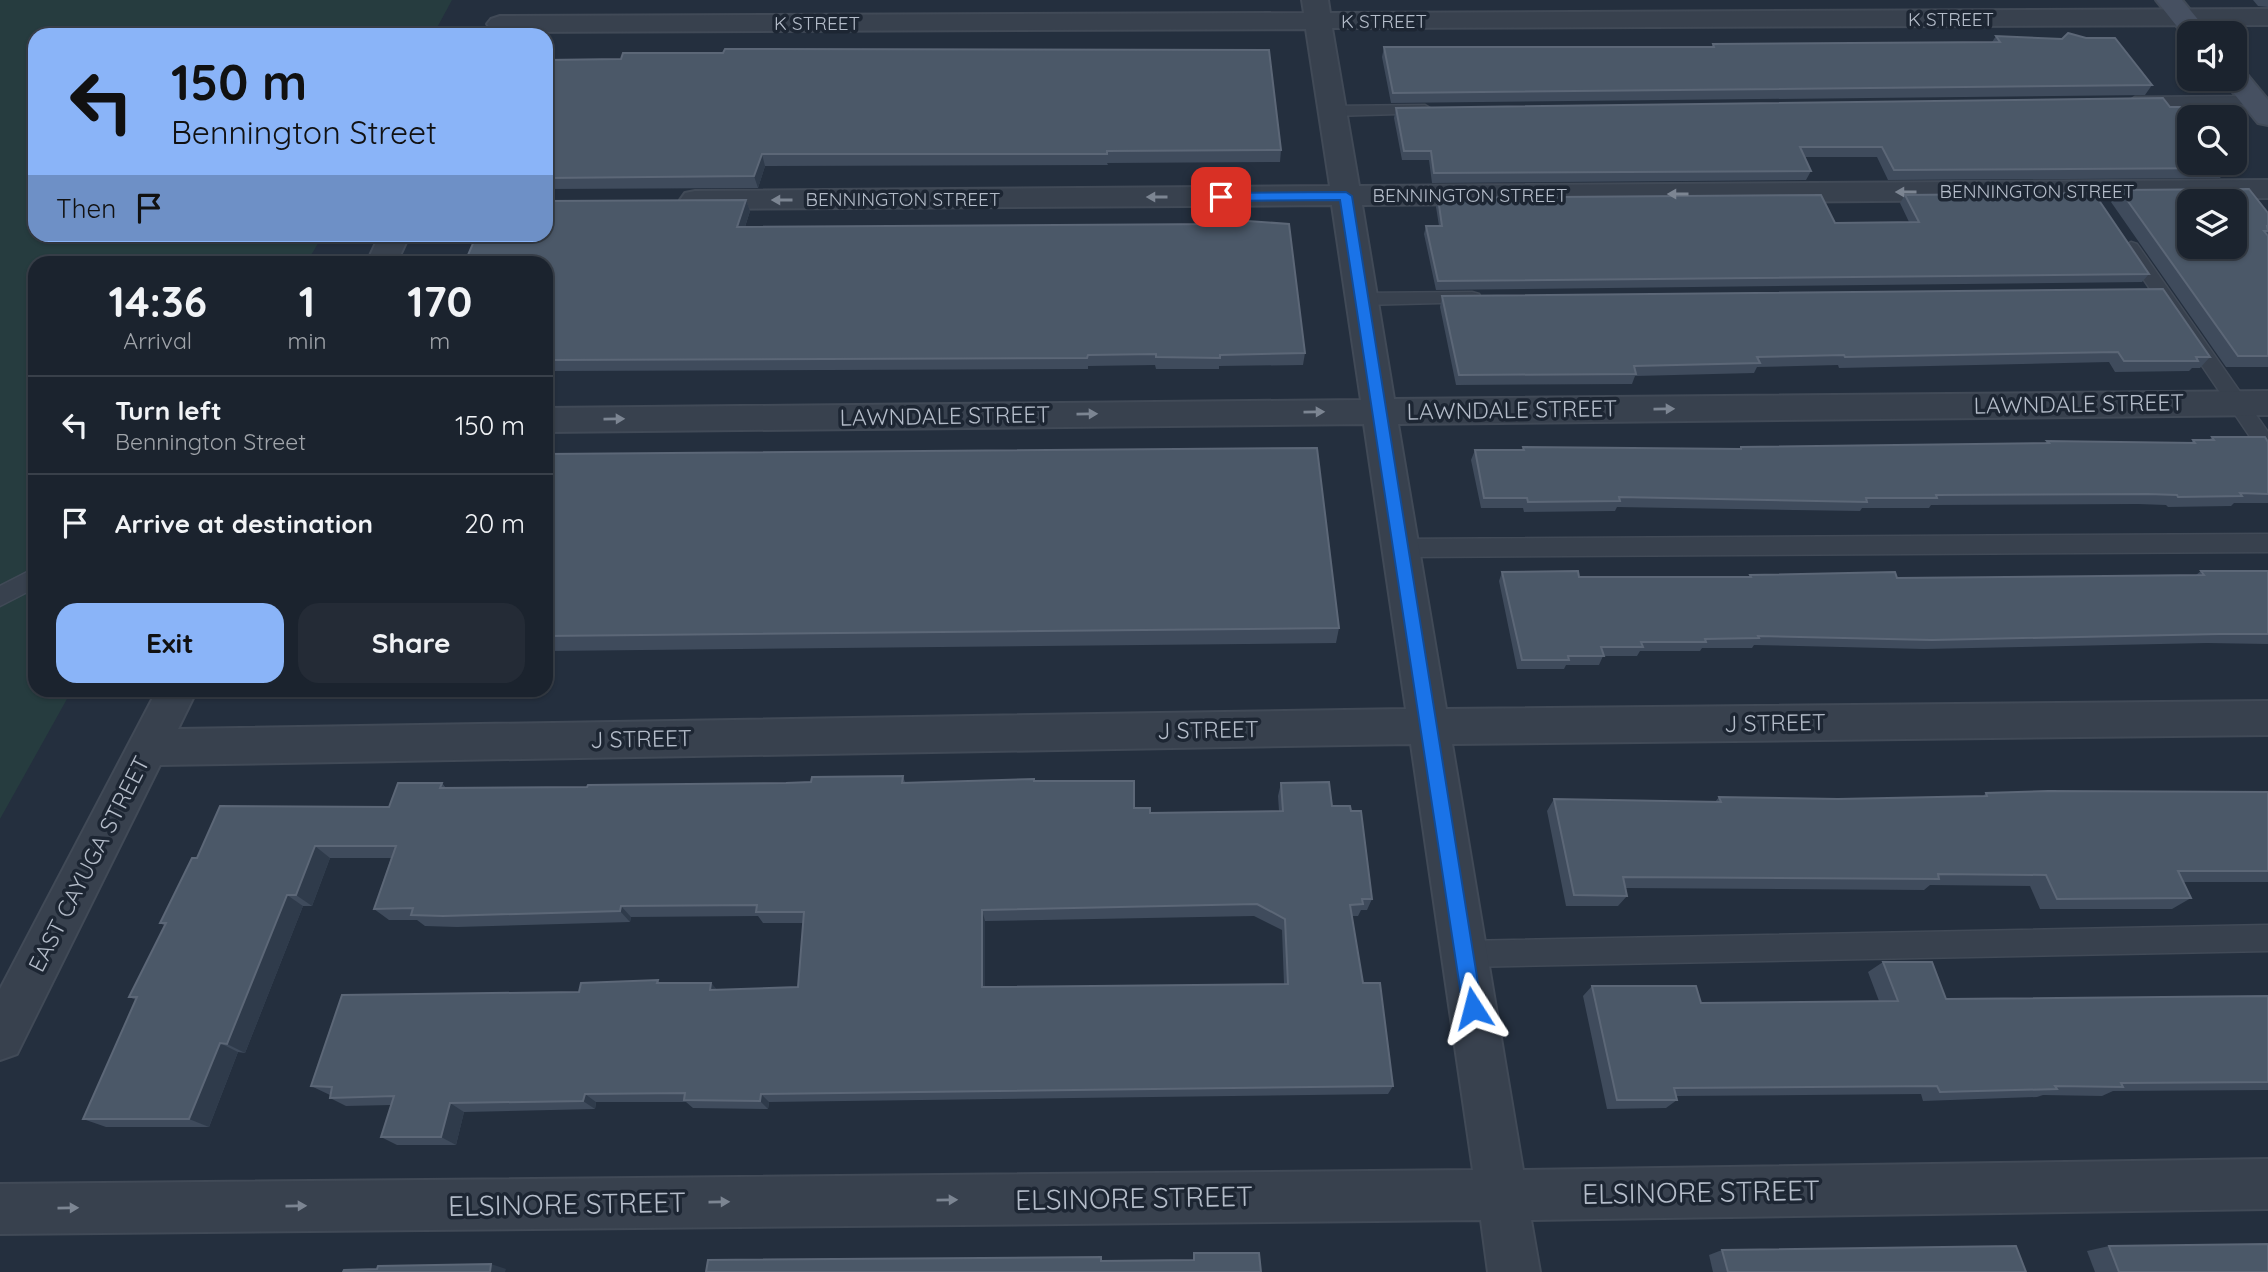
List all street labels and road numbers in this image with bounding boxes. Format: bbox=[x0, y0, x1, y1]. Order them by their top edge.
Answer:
street label: K STREET bbox=[1908, 7, 1994, 31]
street label: K STREET bbox=[1341, 9, 1427, 33]
street label: K STREET bbox=[774, 11, 860, 35]
street label: BENNINGTON STREET bbox=[1940, 179, 2134, 203]
street label: BENNINGTON STREET bbox=[1373, 183, 1567, 207]
street label: BENNINGTON STREET bbox=[806, 187, 1000, 211]
street label: LAWNDALE STREET bbox=[1973, 387, 2185, 420]
street label: LAWNDALE STREET bbox=[1406, 393, 1618, 426]
street label: LAWNDALE STREET bbox=[839, 399, 1051, 432]
street label: J STREET bbox=[1724, 707, 1826, 738]
street label: J STREET bbox=[1157, 714, 1259, 745]
street label: J STREET bbox=[590, 723, 692, 754]
street label: EAST CAYUGA STREET bbox=[22, 751, 156, 977]
street label: ELSINORE STREET bbox=[1582, 1172, 1820, 1211]
street label: ELSINORE STREET bbox=[1015, 1178, 1253, 1217]
street label: ELSINORE STREET bbox=[448, 1184, 686, 1223]

